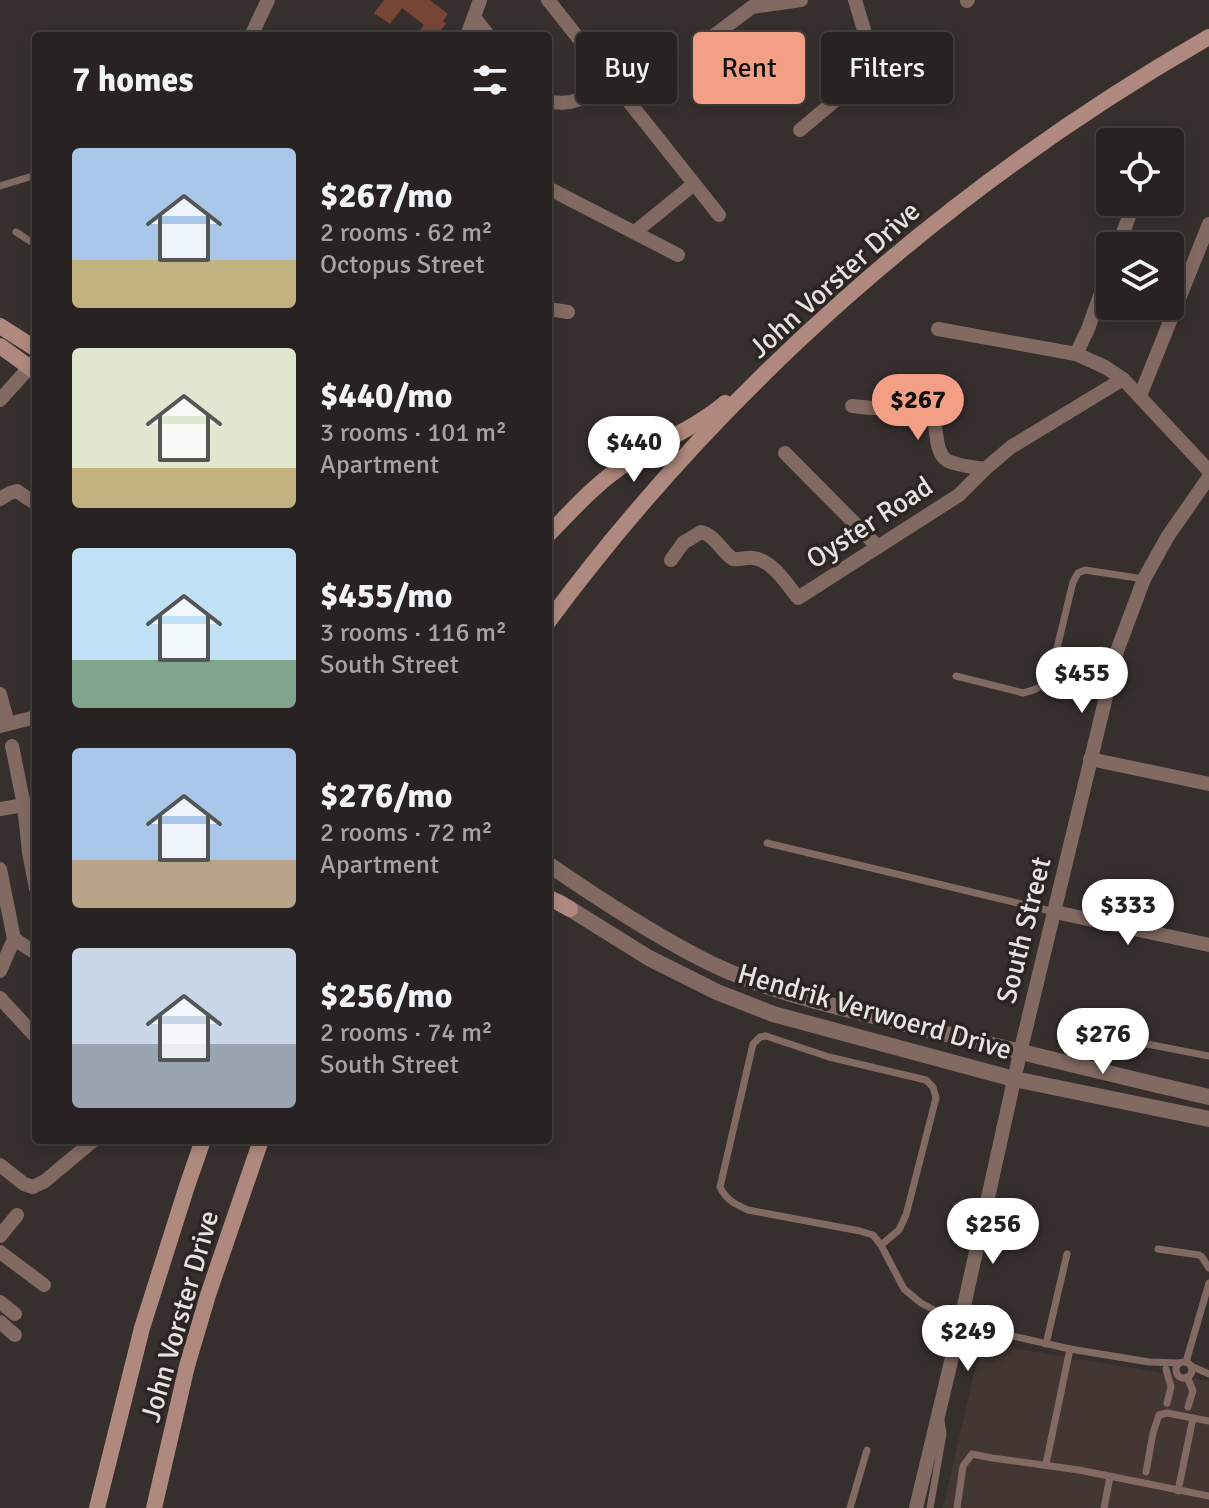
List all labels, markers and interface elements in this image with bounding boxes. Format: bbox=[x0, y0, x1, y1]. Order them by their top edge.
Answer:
chip: Buy bbox=[576, 32, 677, 104]
chip: Rent bbox=[693, 32, 805, 104]
chip: Filters bbox=[821, 32, 953, 104]
icon: filters bbox=[468, 58, 512, 102]
text: 7 homes bbox=[72, 59, 193, 101]
map controls bbox=[1096, 128, 1184, 320]
button: locate bbox=[1096, 128, 1184, 216]
text: $267/mo bbox=[320, 175, 453, 217]
icon: home bbox=[136, 180, 232, 276]
street label: John Vorster Drive bbox=[742, 194, 927, 365]
text: 2 rooms · 62 m² bbox=[320, 217, 493, 249]
button: layers bbox=[1096, 232, 1184, 320]
text: Octopus Street bbox=[320, 249, 485, 281]
pin: $267 bbox=[871, 374, 965, 442]
text: $440/mo bbox=[320, 375, 453, 417]
icon: home bbox=[136, 380, 232, 476]
text: $267 bbox=[890, 384, 946, 416]
pin: $440 bbox=[587, 416, 681, 484]
text: 3 rooms · 101 m² bbox=[320, 417, 507, 449]
text: $440 bbox=[606, 426, 662, 458]
text: Apartment bbox=[320, 449, 439, 481]
street label: Oyster Road bbox=[800, 469, 939, 576]
text: $455/mo bbox=[320, 575, 453, 617]
icon: home bbox=[136, 580, 232, 676]
text: 3 rooms · 116 m² bbox=[320, 617, 507, 649]
pin: $455 bbox=[1035, 647, 1129, 715]
text: South Street bbox=[320, 649, 459, 681]
text: $455 bbox=[1054, 657, 1110, 689]
text: $276/mo bbox=[320, 775, 453, 817]
icon: home bbox=[136, 780, 232, 876]
text: 2 rooms · 72 m² bbox=[320, 817, 493, 849]
text: Apartment bbox=[320, 849, 439, 881]
street label: South Street bbox=[989, 853, 1059, 1007]
pin: $333 bbox=[1081, 879, 1175, 947]
text: $333 bbox=[1100, 889, 1156, 921]
street label: Hendrik Verwoerd Drive bbox=[734, 957, 1016, 1067]
text: $256/mo bbox=[320, 975, 453, 1017]
icon: home bbox=[136, 980, 232, 1076]
pin: $276 bbox=[1056, 1008, 1150, 1076]
text: 2 rooms · 74 m² bbox=[320, 1017, 493, 1049]
text: $276 bbox=[1075, 1018, 1131, 1050]
text: South Street bbox=[320, 1049, 459, 1081]
pin: $256 bbox=[946, 1198, 1040, 1266]
street label: John Vorster Drive bbox=[134, 1207, 226, 1426]
text: $256 bbox=[965, 1208, 1021, 1240]
pin: $249 bbox=[921, 1305, 1015, 1373]
text: $249 bbox=[940, 1315, 996, 1347]

